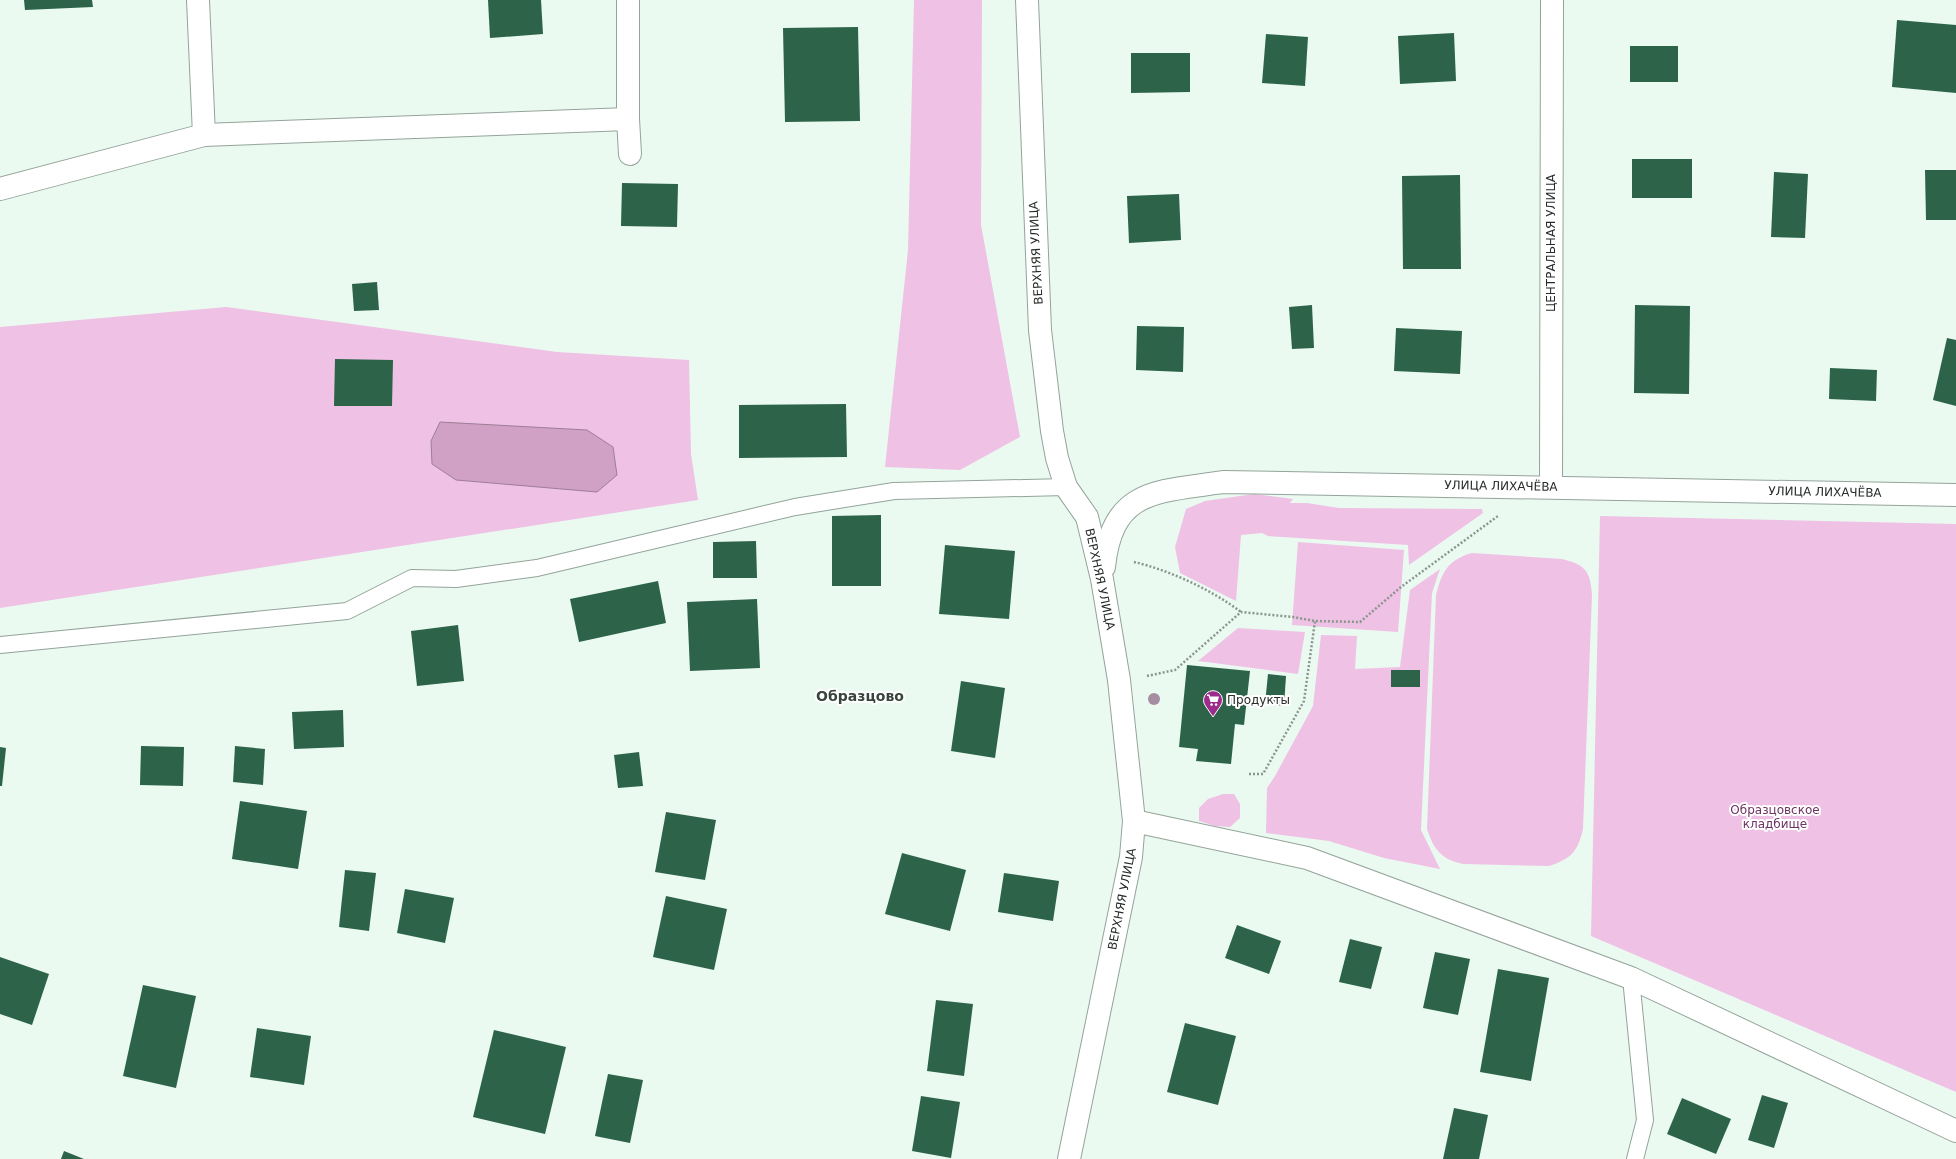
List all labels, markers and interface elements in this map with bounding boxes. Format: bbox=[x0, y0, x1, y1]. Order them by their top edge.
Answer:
street label: ЦЕНТРАЛЬНАЯ УЛИЦА bbox=[1544, 173, 1558, 312]
street label: ВЕРХНЯЯ УЛИЦА bbox=[1026, 200, 1046, 305]
street label: УЛИЦА ЛИХАЧЁВА bbox=[1444, 477, 1559, 494]
street label: УЛИЦА ЛИХАЧЁВА bbox=[1768, 483, 1883, 500]
street label: ВЕРХНЯЯ УЛИЦА bbox=[1082, 527, 1118, 632]
district label: Образцово bbox=[816, 688, 904, 704]
supermarket icon: Продукты bbox=[1202, 689, 1224, 717]
place label: Продукты bbox=[1227, 693, 1290, 707]
park label: Образцовское кладбище bbox=[1730, 803, 1820, 831]
street label: ВЕРХНЯЯ УЛИЦА bbox=[1105, 846, 1139, 951]

